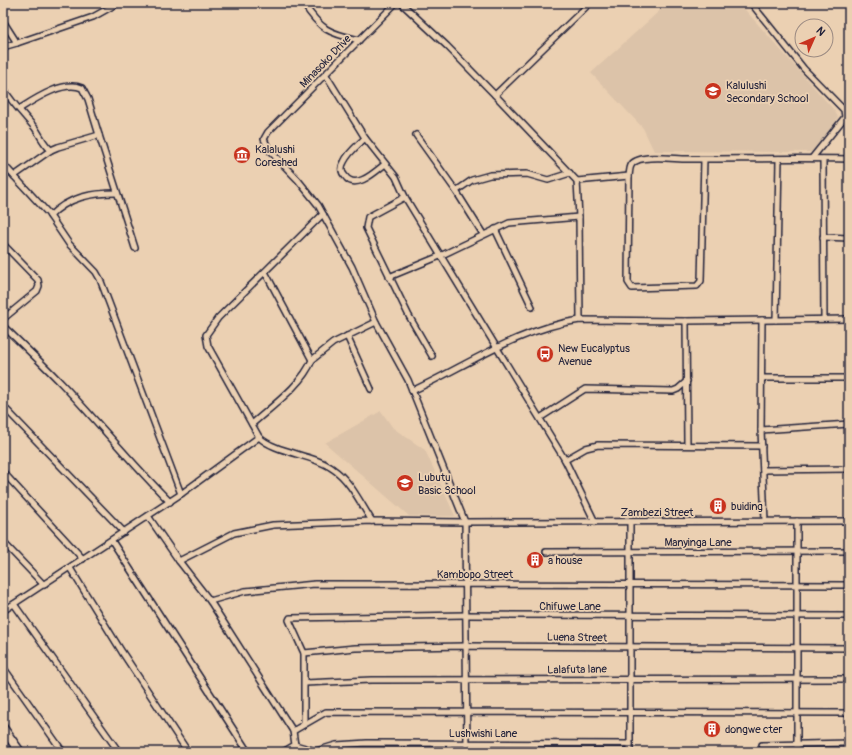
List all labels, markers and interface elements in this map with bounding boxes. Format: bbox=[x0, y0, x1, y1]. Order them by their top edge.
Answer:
north arrow bbox=[794, 18, 834, 58]
text: N bbox=[813, 24, 828, 39]
street label: Minasoko Drive bbox=[297, 32, 354, 90]
place label: Kalulushi Secondary School bbox=[726, 79, 809, 105]
school or university icon: Kalulushi Secondary School bbox=[703, 81, 723, 101]
place label: Kalalushi Coreshed bbox=[255, 143, 298, 169]
museum icon: Kalalushi Coreshed bbox=[232, 145, 252, 165]
place label: New Eucalyptus Avenue bbox=[558, 342, 630, 368]
bus stop icon: New Eucalyptus Avenue bbox=[535, 344, 555, 364]
place label: Lubutu Basic School bbox=[418, 471, 476, 497]
school or university icon: Lubutu Basic School bbox=[395, 473, 415, 493]
building icon: buiding bbox=[708, 496, 728, 516]
place label: buiding bbox=[731, 500, 763, 513]
street label: Zambezi Street bbox=[620, 506, 694, 519]
street label: Manyinga Lane bbox=[664, 536, 732, 549]
building icon: a house bbox=[525, 550, 545, 570]
place label: a house bbox=[548, 554, 583, 567]
street label: Kambopo Street bbox=[437, 568, 514, 581]
street label: Chifuwe Lane bbox=[539, 600, 601, 613]
street label: Luena Street bbox=[547, 630, 608, 645]
street label: Lalafuta lane bbox=[547, 662, 607, 677]
building icon: dongwe cter bbox=[702, 719, 722, 739]
place label: dongwe cter bbox=[725, 723, 782, 736]
street label: Lushwishi Lane bbox=[449, 727, 518, 740]

